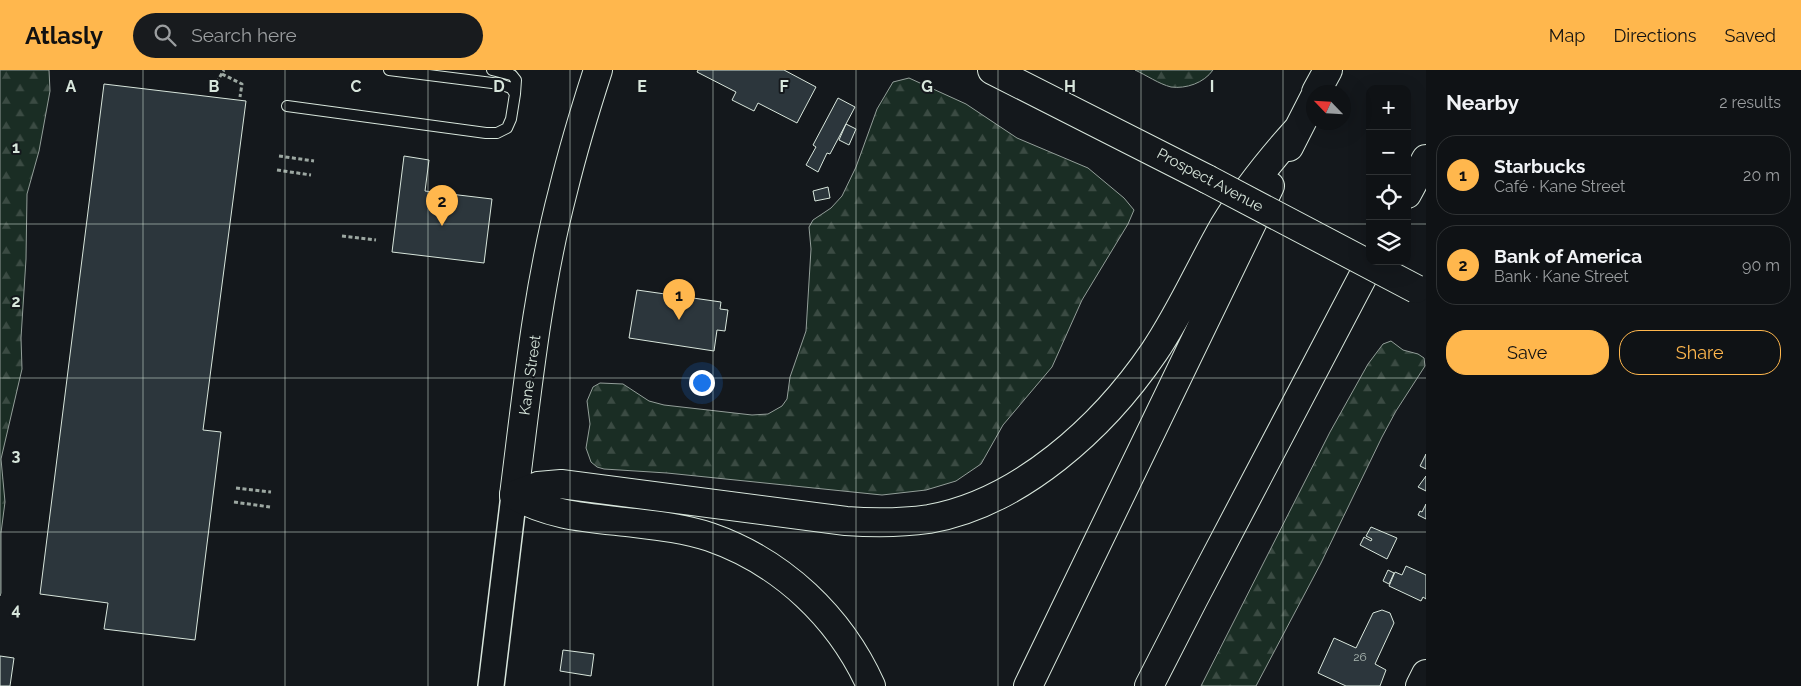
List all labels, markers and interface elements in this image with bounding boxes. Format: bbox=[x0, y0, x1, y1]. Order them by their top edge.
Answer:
search box bbox=[133, 13, 483, 58]
text: Atlasly bbox=[25, 21, 103, 50]
icon: search bbox=[151, 21, 179, 49]
text: Search here bbox=[191, 24, 297, 46]
text: Map bbox=[1549, 25, 1585, 46]
text: Directions bbox=[1613, 25, 1697, 46]
text: Saved bbox=[1725, 25, 1776, 46]
text: A bbox=[66, 77, 77, 96]
text: B bbox=[209, 77, 220, 96]
text: C bbox=[351, 77, 362, 96]
text: D bbox=[493, 77, 505, 96]
text: E bbox=[637, 77, 647, 96]
text: F bbox=[779, 77, 789, 96]
text: G bbox=[921, 77, 933, 96]
text: H bbox=[1064, 77, 1076, 96]
text: I bbox=[1210, 77, 1214, 96]
north arrow bbox=[1306, 85, 1351, 130]
map controls bbox=[1366, 85, 1411, 265]
button: + bbox=[1366, 85, 1411, 130]
text: Nearby bbox=[1446, 90, 1519, 115]
text: 2 results bbox=[1719, 93, 1781, 112]
button: − bbox=[1366, 130, 1411, 175]
text: 1 bbox=[12, 138, 20, 157]
street label: Prospect Avenue bbox=[1154, 144, 1266, 216]
text: Starbucks bbox=[1494, 155, 1585, 177]
text: 1 bbox=[1459, 166, 1467, 185]
text: 20 m bbox=[1743, 166, 1780, 185]
button: locate bbox=[1366, 175, 1411, 220]
text: Café · Kane Street bbox=[1494, 177, 1625, 196]
pin: 2 bbox=[426, 185, 458, 226]
button: layers bbox=[1366, 220, 1411, 265]
text: Bank of America bbox=[1494, 245, 1642, 267]
text: 2 bbox=[1458, 256, 1468, 275]
text: 90 m bbox=[1742, 256, 1780, 275]
text: Bank · Kane Street bbox=[1494, 267, 1629, 286]
pin: 1 bbox=[663, 279, 695, 320]
text: 2 bbox=[11, 292, 21, 311]
button: Save bbox=[1446, 330, 1609, 375]
button: Share bbox=[1619, 330, 1781, 375]
street label: Kane Street bbox=[515, 334, 545, 416]
your location bbox=[689, 370, 715, 396]
text: 3 bbox=[12, 446, 21, 465]
text: 4 bbox=[11, 600, 21, 619]
house number: 26 bbox=[1353, 650, 1367, 664]

